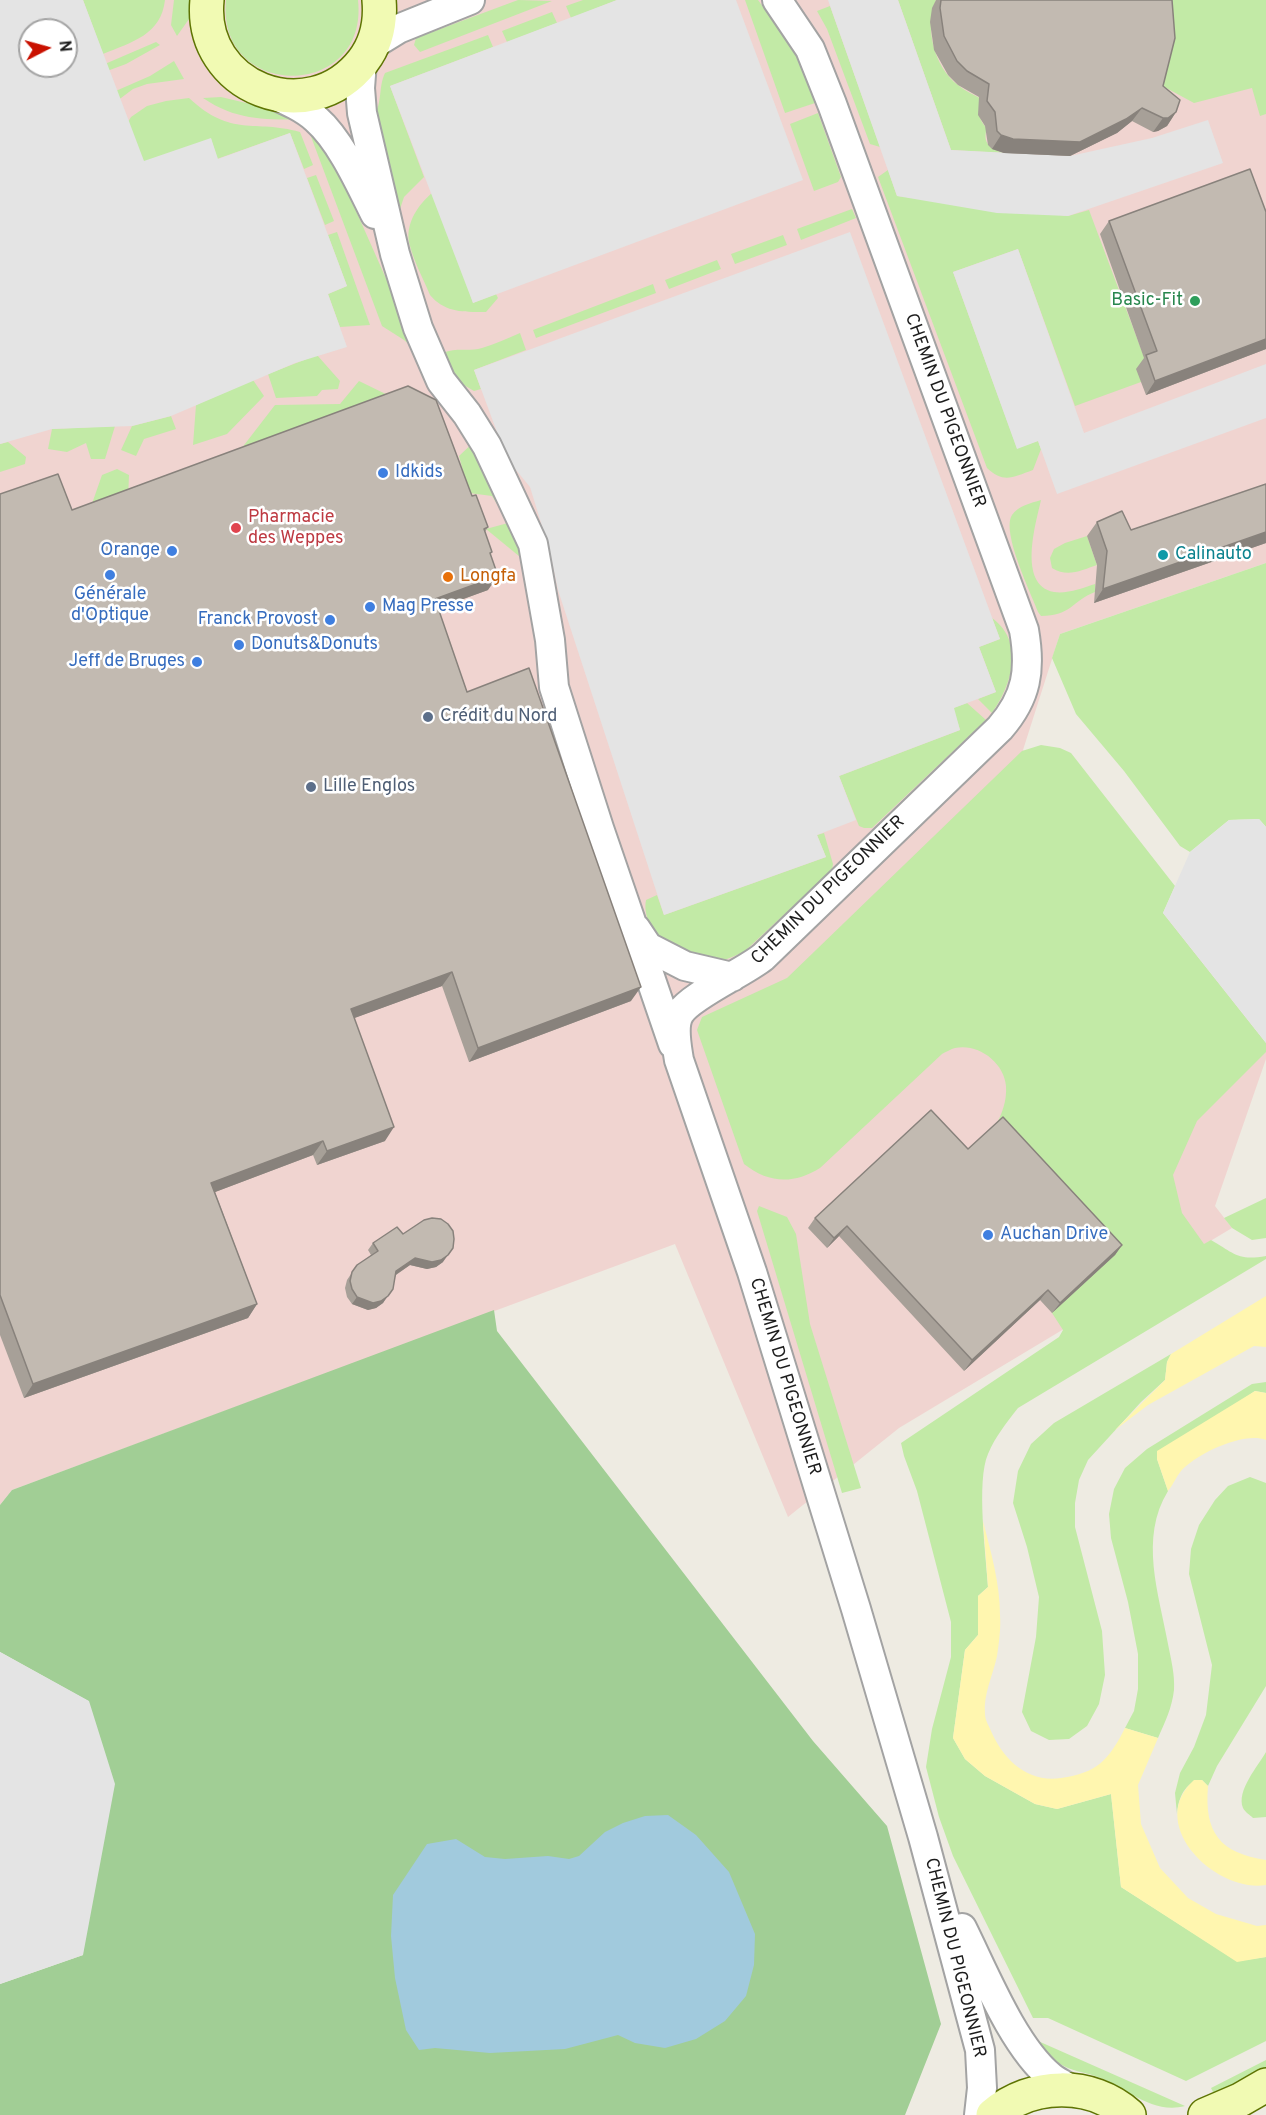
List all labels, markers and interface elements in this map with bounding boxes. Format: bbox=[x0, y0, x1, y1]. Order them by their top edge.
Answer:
north arrow bbox=[18, 18, 78, 78]
text: N bbox=[53, 40, 74, 53]
place label: Basic-Fit bbox=[1111, 290, 1183, 312]
marker: Basic-Fit bbox=[1188, 294, 1202, 308]
street label: CHEMIN DU PIGEONNIER bbox=[899, 311, 989, 511]
place label: Idkids bbox=[395, 462, 443, 484]
marker: Idkids bbox=[376, 466, 390, 480]
place label: Pharmacie des Weppes bbox=[248, 507, 343, 550]
marker: Pharmacie des Weppes bbox=[229, 521, 243, 535]
place label: Orange bbox=[100, 540, 160, 562]
marker: Orange bbox=[165, 544, 179, 558]
place label: Calinauto bbox=[1175, 544, 1252, 566]
marker: Calinauto bbox=[1156, 548, 1170, 562]
place label: Longfa bbox=[460, 566, 516, 588]
marker: Générale d'Optique bbox=[103, 568, 117, 582]
marker: Longfa bbox=[441, 570, 455, 584]
place label: Générale d'Optique bbox=[71, 584, 149, 626]
place label: Mag Presse bbox=[382, 596, 474, 618]
marker: Mag Presse bbox=[363, 600, 377, 614]
place label: Franck Provost bbox=[198, 609, 318, 631]
marker: Franck Provost bbox=[323, 613, 337, 627]
place label: Donuts&Donuts bbox=[251, 634, 378, 656]
marker: Donuts&Donuts bbox=[232, 638, 246, 652]
place label: Jeff de Bruges bbox=[68, 651, 185, 673]
marker: Jeff de Bruges bbox=[190, 655, 204, 669]
place label: Crédit du Nord bbox=[440, 706, 557, 728]
marker: Crédit du Nord bbox=[421, 710, 435, 724]
place label: Lille Englos bbox=[323, 776, 415, 798]
marker: Lille Englos bbox=[304, 780, 318, 794]
street label: CHEMIN DU PIGEONNIER bbox=[748, 812, 910, 970]
place label: Auchan Drive bbox=[1000, 1224, 1108, 1246]
marker: Auchan Drive bbox=[981, 1228, 995, 1242]
street label: CHEMIN DU PIGEONNIER bbox=[744, 1276, 824, 1478]
street label: CHEMIN DU PIGEONNIER bbox=[919, 1856, 989, 2060]

